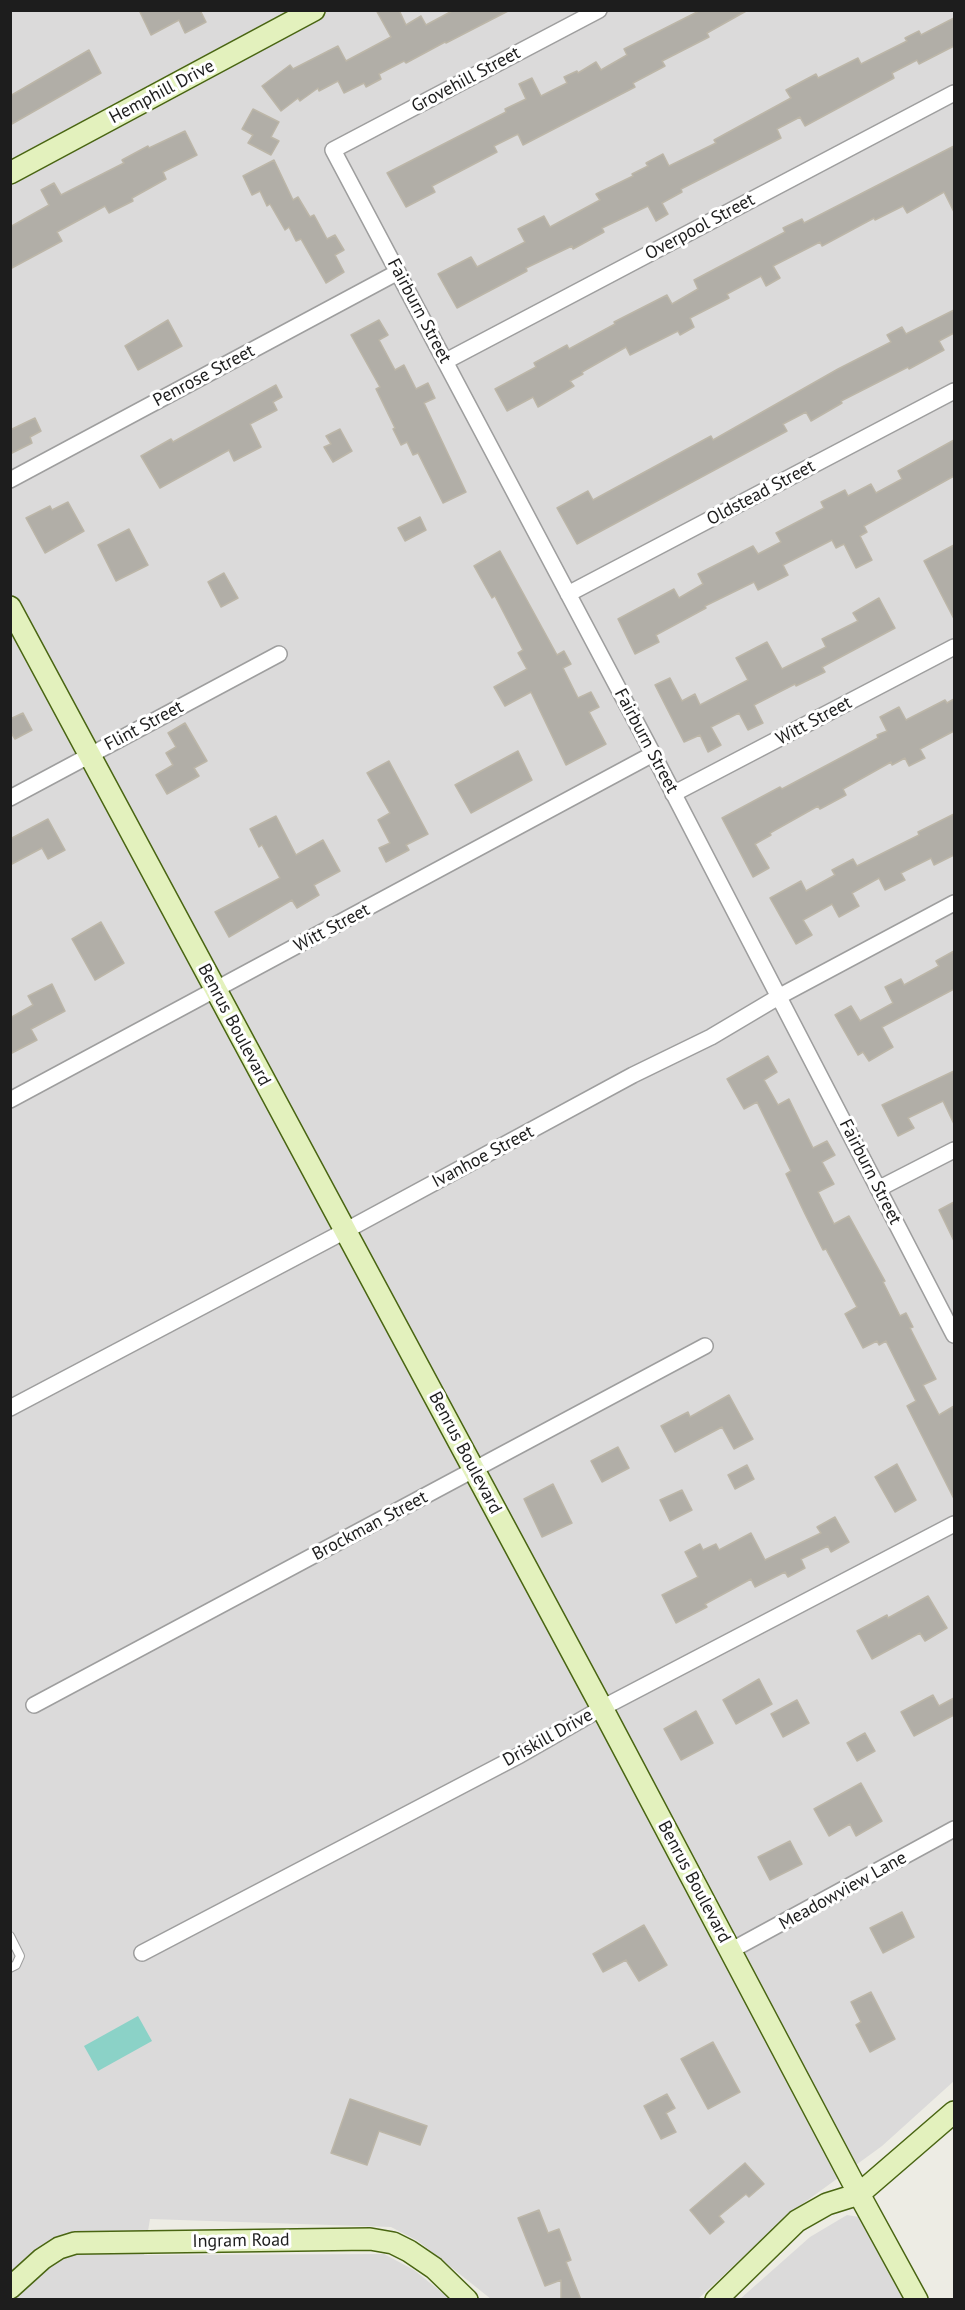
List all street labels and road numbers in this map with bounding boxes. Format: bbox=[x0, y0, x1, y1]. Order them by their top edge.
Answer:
street label: Grovehill Street bbox=[408, 42, 524, 118]
street label: Hemphill Drive bbox=[106, 55, 218, 129]
street label: Overpool Street bbox=[642, 189, 758, 265]
street label: Fairburn Street bbox=[382, 255, 456, 367]
street label: Penrose Street bbox=[150, 340, 258, 412]
street label: Oldstead Street bbox=[703, 455, 819, 531]
street label: Fairburn Street bbox=[609, 685, 683, 797]
street label: Witt Street bbox=[772, 692, 856, 750]
street label: Flint Street bbox=[101, 696, 187, 756]
street label: Witt Street bbox=[290, 899, 374, 957]
street label: Benrus Boulevard bbox=[193, 960, 275, 1090]
street label: Fairburn Street bbox=[834, 1116, 906, 1228]
street label: Ivanhoe Street bbox=[428, 1121, 538, 1193]
street label: Benrus Boulevard bbox=[424, 1388, 506, 1518]
street label: Brockman Street bbox=[309, 1487, 431, 1565]
street label: Driskill Drive bbox=[499, 1704, 597, 1772]
street label: Benrus Boulevard bbox=[653, 1817, 735, 1947]
street label: Meadowview Lane bbox=[776, 1847, 910, 1935]
street label: Ingram Road bbox=[192, 2229, 290, 2253]

